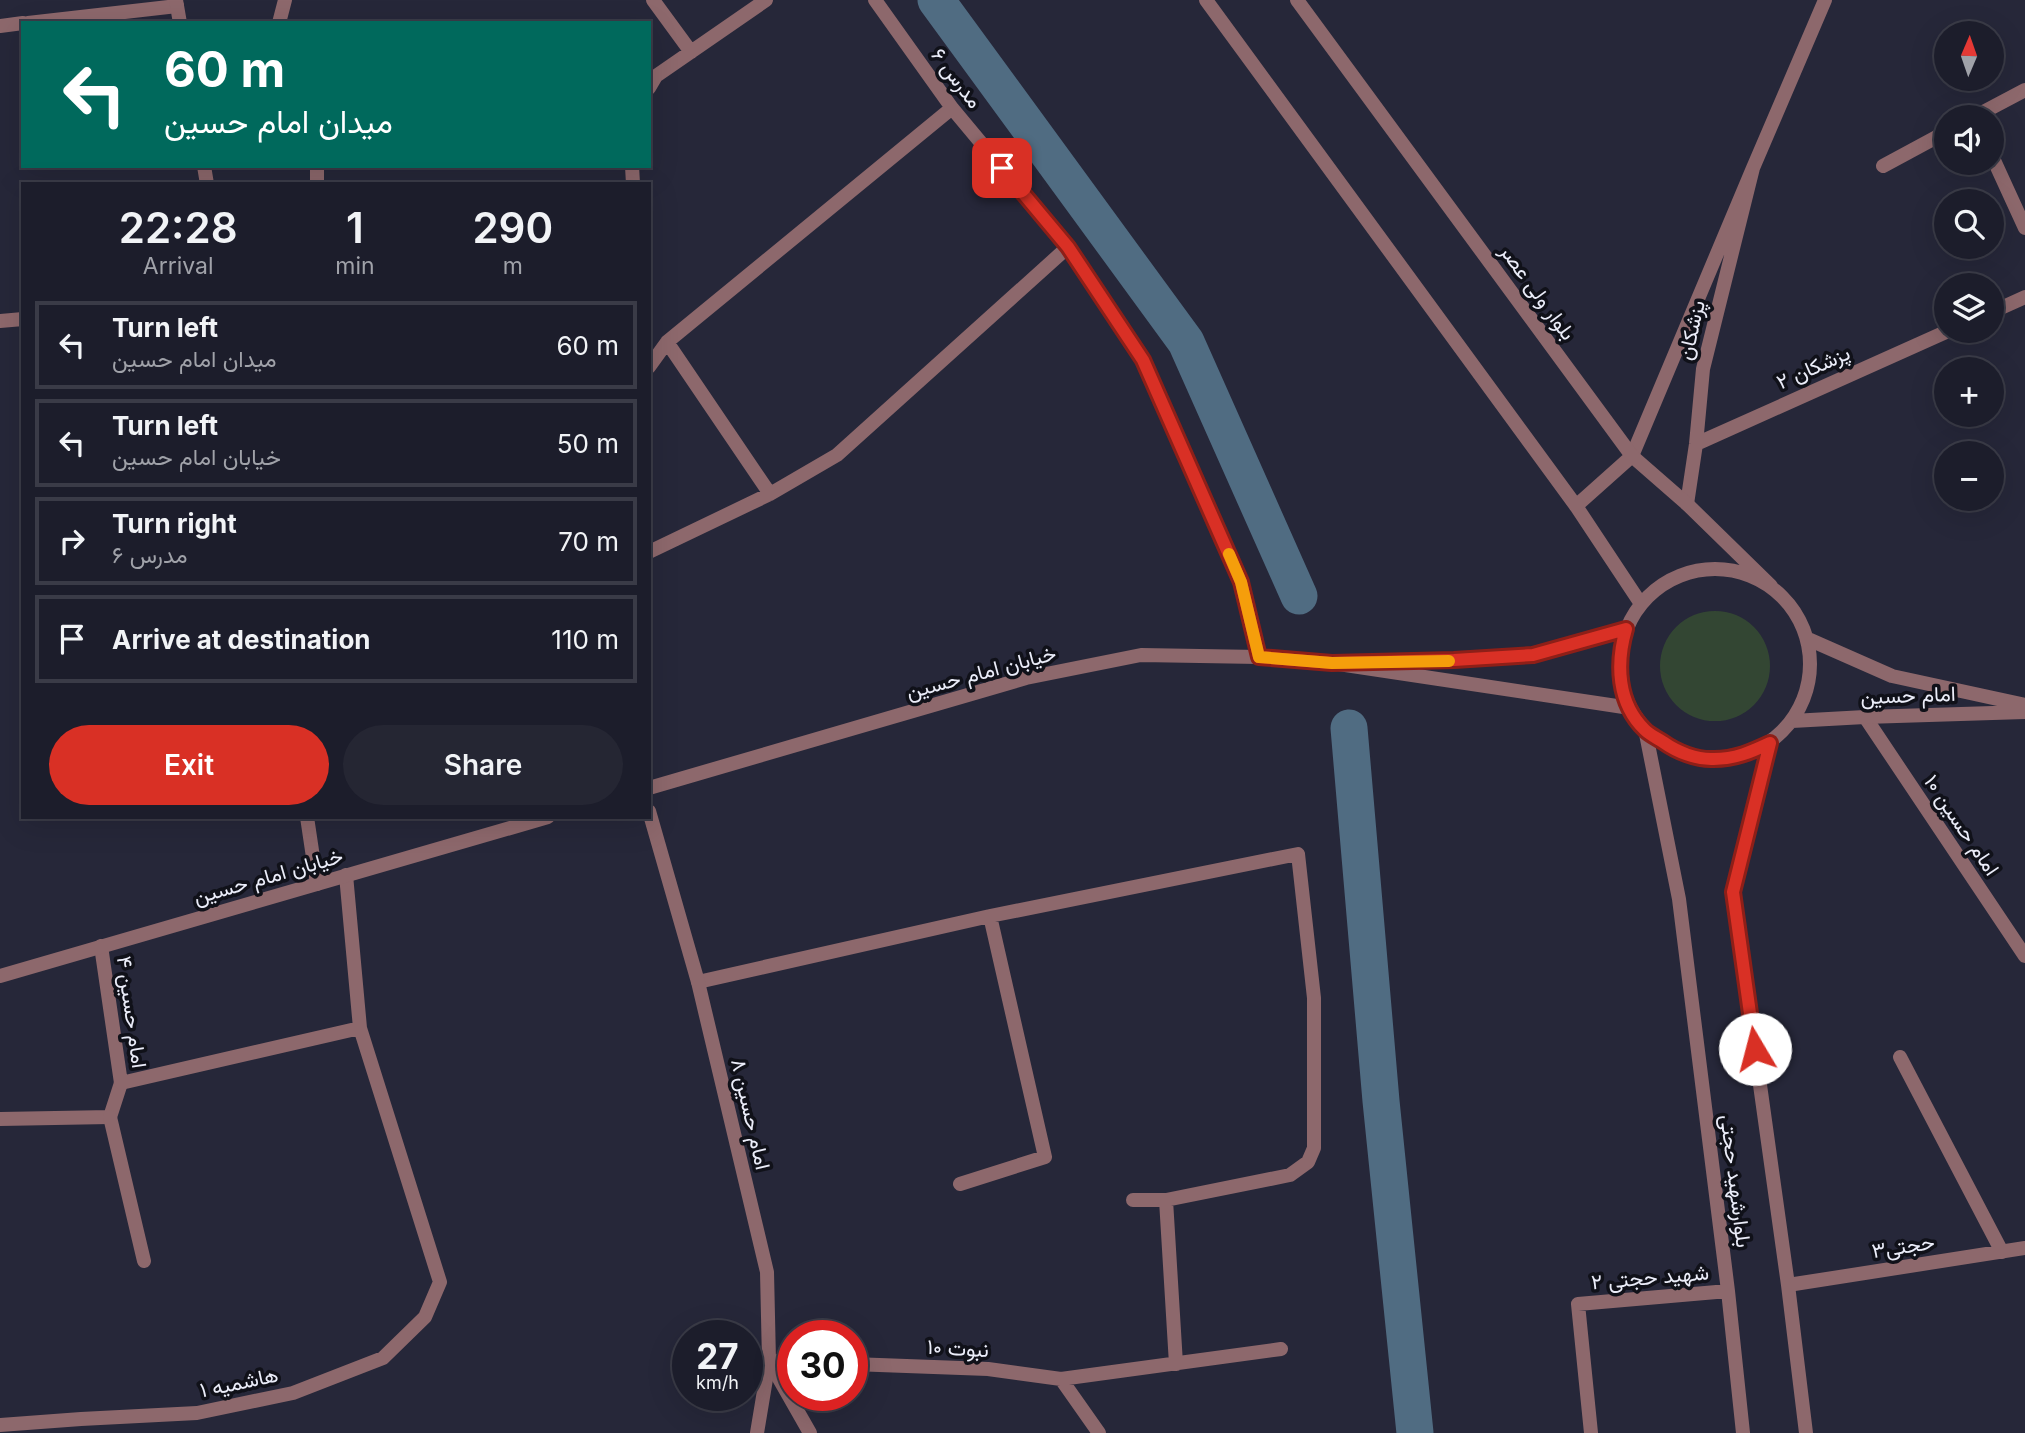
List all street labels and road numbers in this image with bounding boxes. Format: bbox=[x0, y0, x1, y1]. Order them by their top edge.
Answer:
street label: مدرس ۶ bbox=[925, 43, 988, 114]
street label: بلوار ولی عصر bbox=[1494, 238, 1581, 345]
street label: پزشکان bbox=[1672, 298, 1712, 363]
street label: پزشکان ۲ bbox=[1772, 340, 1854, 396]
street label: خیابان امام حسین bbox=[903, 640, 1059, 706]
street label: امام حسین bbox=[1860, 681, 1956, 711]
street label: ۱۰ امام حسین bbox=[1918, 770, 2005, 881]
street label: خیابان امام حسین bbox=[190, 843, 346, 911]
street label: امام حسین ۴ bbox=[110, 954, 152, 1070]
street label: امام حسین ۸ bbox=[724, 1056, 776, 1173]
street label: بلوارشهید حجتی bbox=[1714, 1113, 1757, 1249]
street label: حجتی۳ bbox=[1870, 1229, 1936, 1263]
street label: شهید حجتی ۲ bbox=[1590, 1259, 1710, 1296]
street label: نبوت ۱۰ bbox=[926, 1334, 990, 1363]
street label: ۱ هاشمیه bbox=[198, 1362, 280, 1402]

